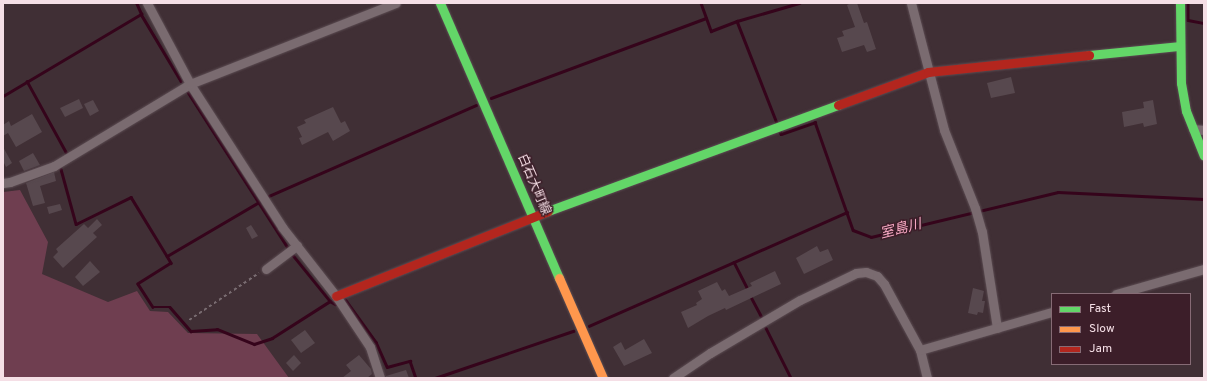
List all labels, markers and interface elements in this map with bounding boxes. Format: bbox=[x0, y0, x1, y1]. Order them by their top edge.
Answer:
street label: 白石大町線 bbox=[513, 152, 553, 218]
water label: 室島川 bbox=[879, 217, 923, 243]
legend bbox=[1051, 293, 1191, 365]
text: Fast bbox=[1089, 301, 1111, 317]
text: Slow bbox=[1089, 321, 1115, 337]
text: Jam bbox=[1089, 341, 1112, 357]

